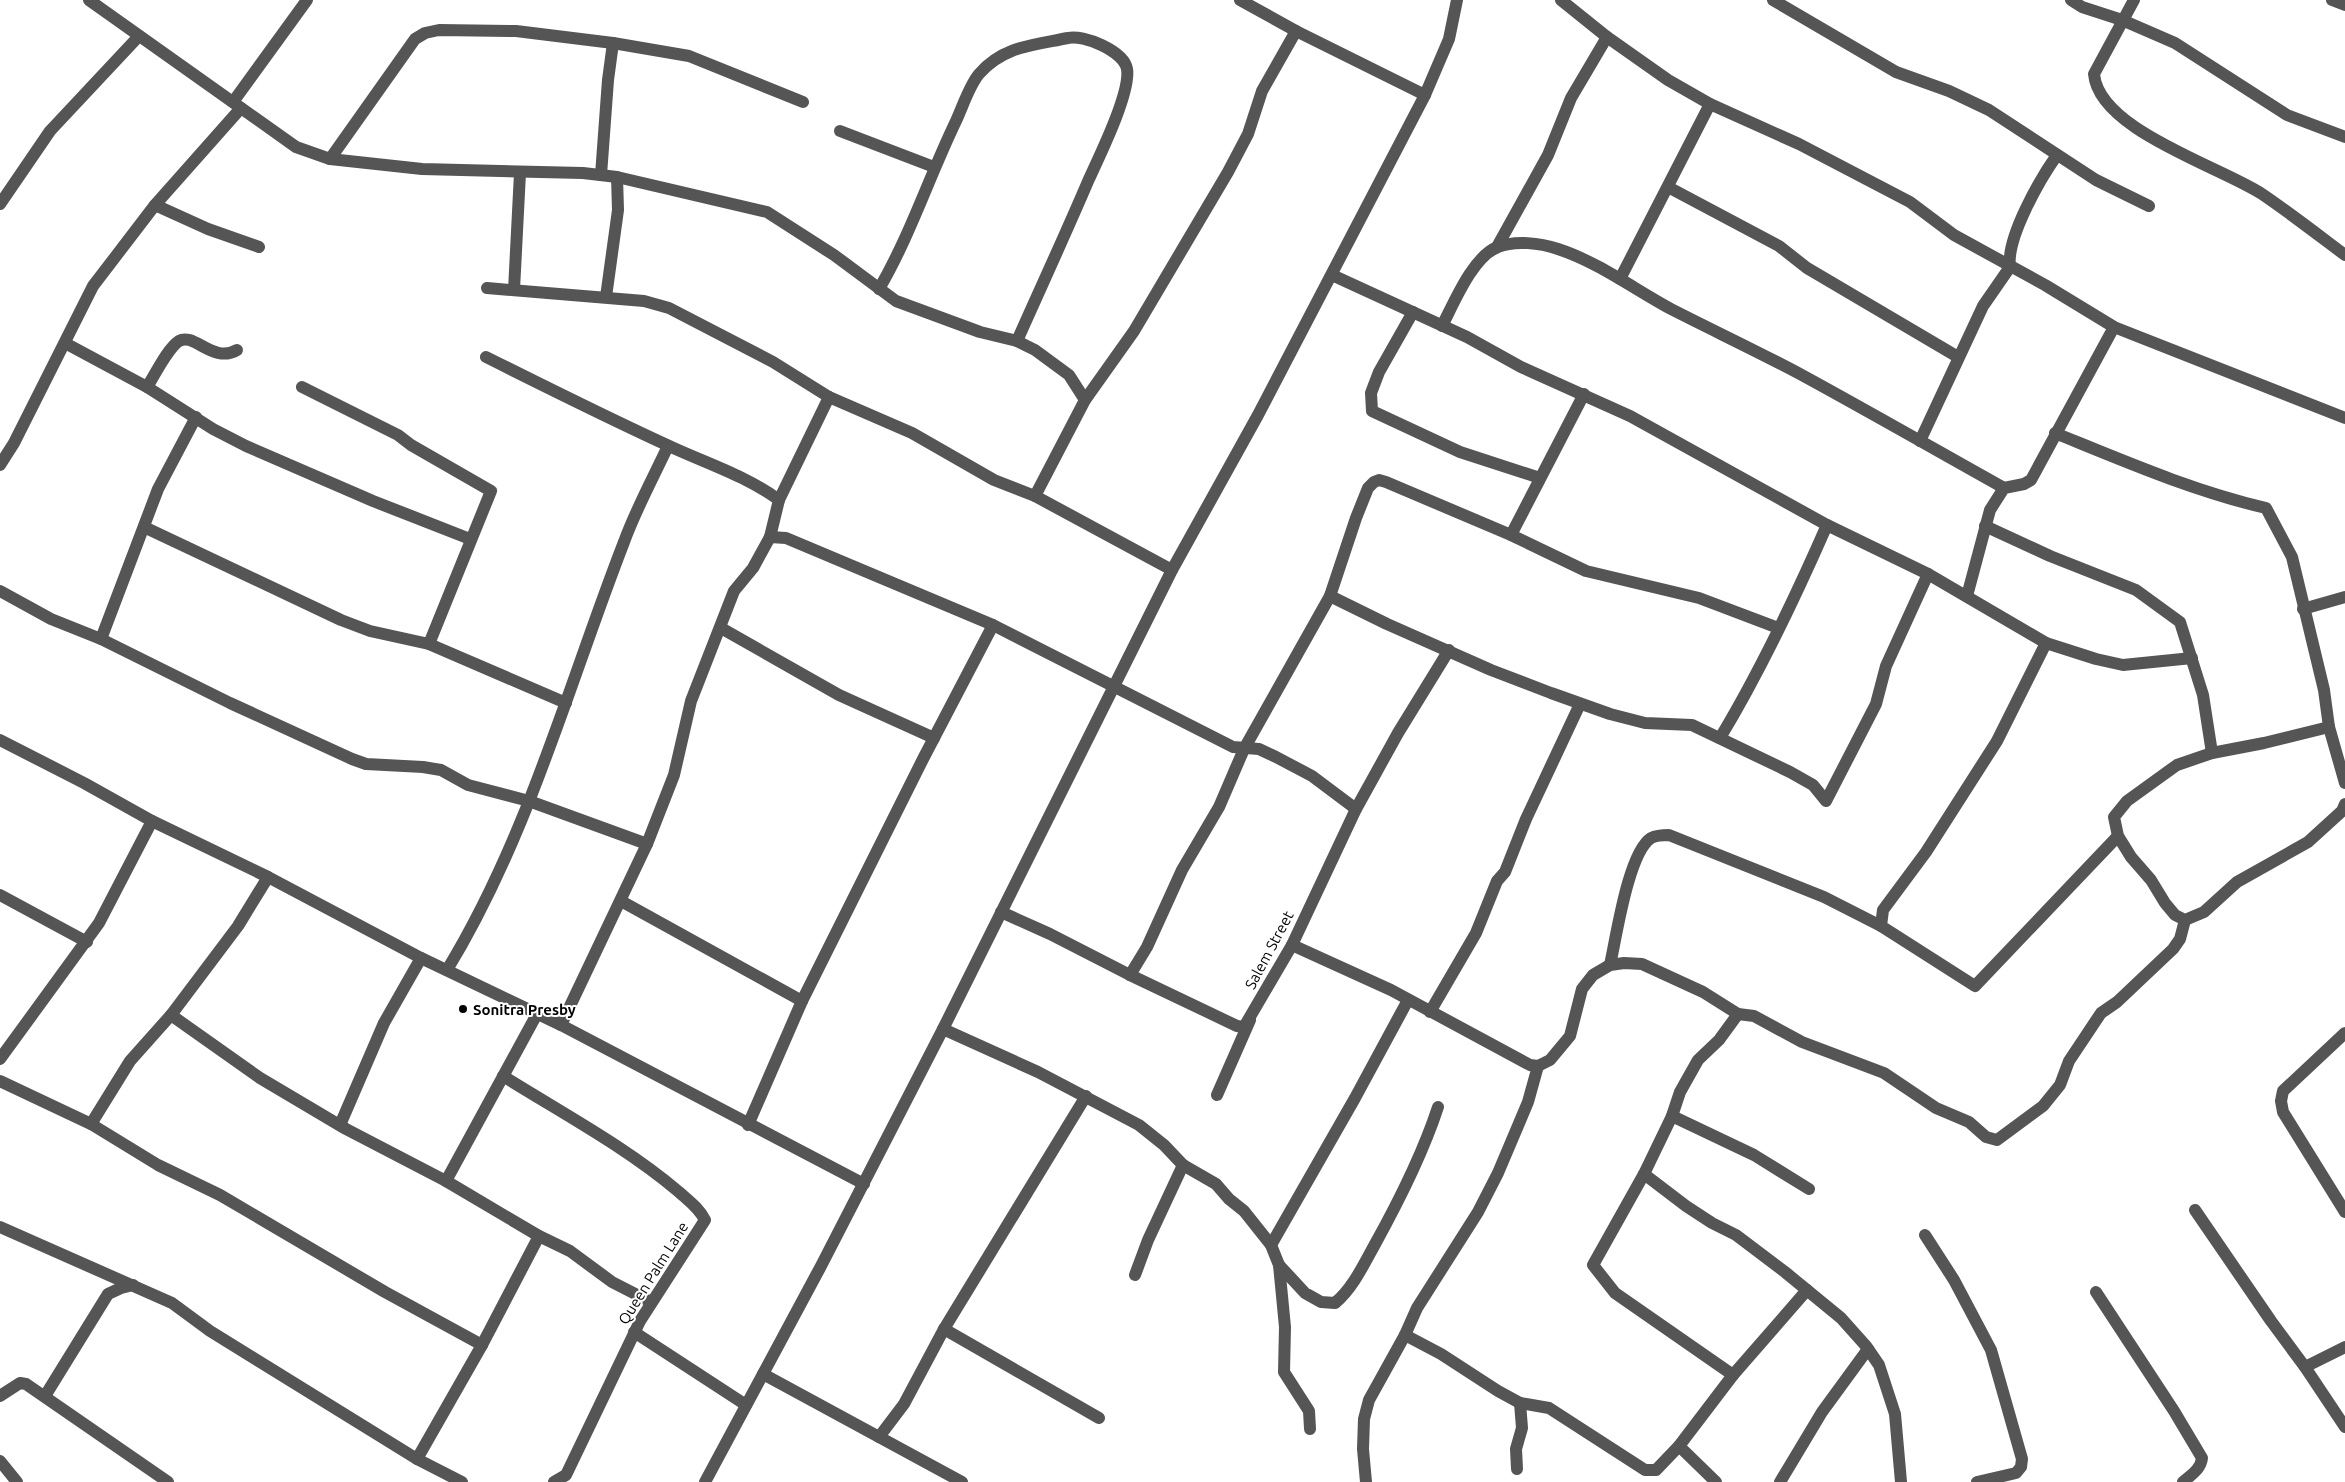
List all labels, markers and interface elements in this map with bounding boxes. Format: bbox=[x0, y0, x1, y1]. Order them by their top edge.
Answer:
street label: Salem Street bbox=[1241, 908, 1297, 992]
place label: Sonitra Presby bbox=[473, 1001, 576, 1018]
marker: Sonitra Presby bbox=[457, 1003, 469, 1015]
street label: Queen Palm Lane bbox=[615, 1219, 691, 1327]

